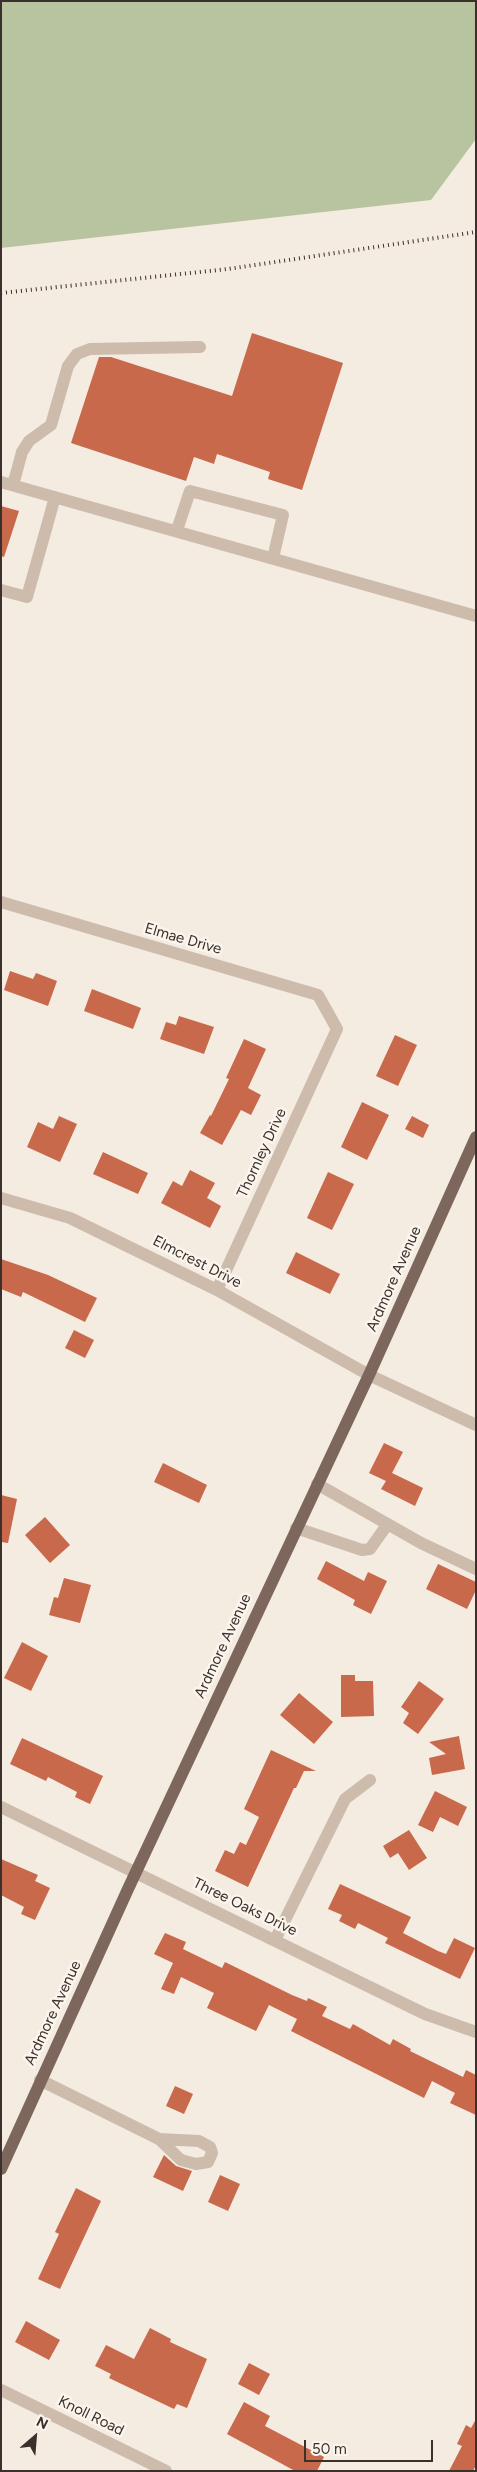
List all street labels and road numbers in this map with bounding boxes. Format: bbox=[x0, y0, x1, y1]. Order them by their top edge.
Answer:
street label: Elmae Drive bbox=[142, 919, 224, 959]
street label: Thornley Drive bbox=[233, 1106, 291, 1200]
street label: Ardmore Avenue bbox=[363, 1224, 425, 1334]
street label: Elmcrest Drive bbox=[150, 1232, 244, 1292]
street label: Ardmore Avenue bbox=[191, 1591, 255, 1701]
street label: Three Oaks Drive bbox=[190, 1874, 300, 1940]
street label: Ardmore Avenue bbox=[21, 1958, 85, 2068]
street label: Knoll Road bbox=[55, 2392, 127, 2440]

